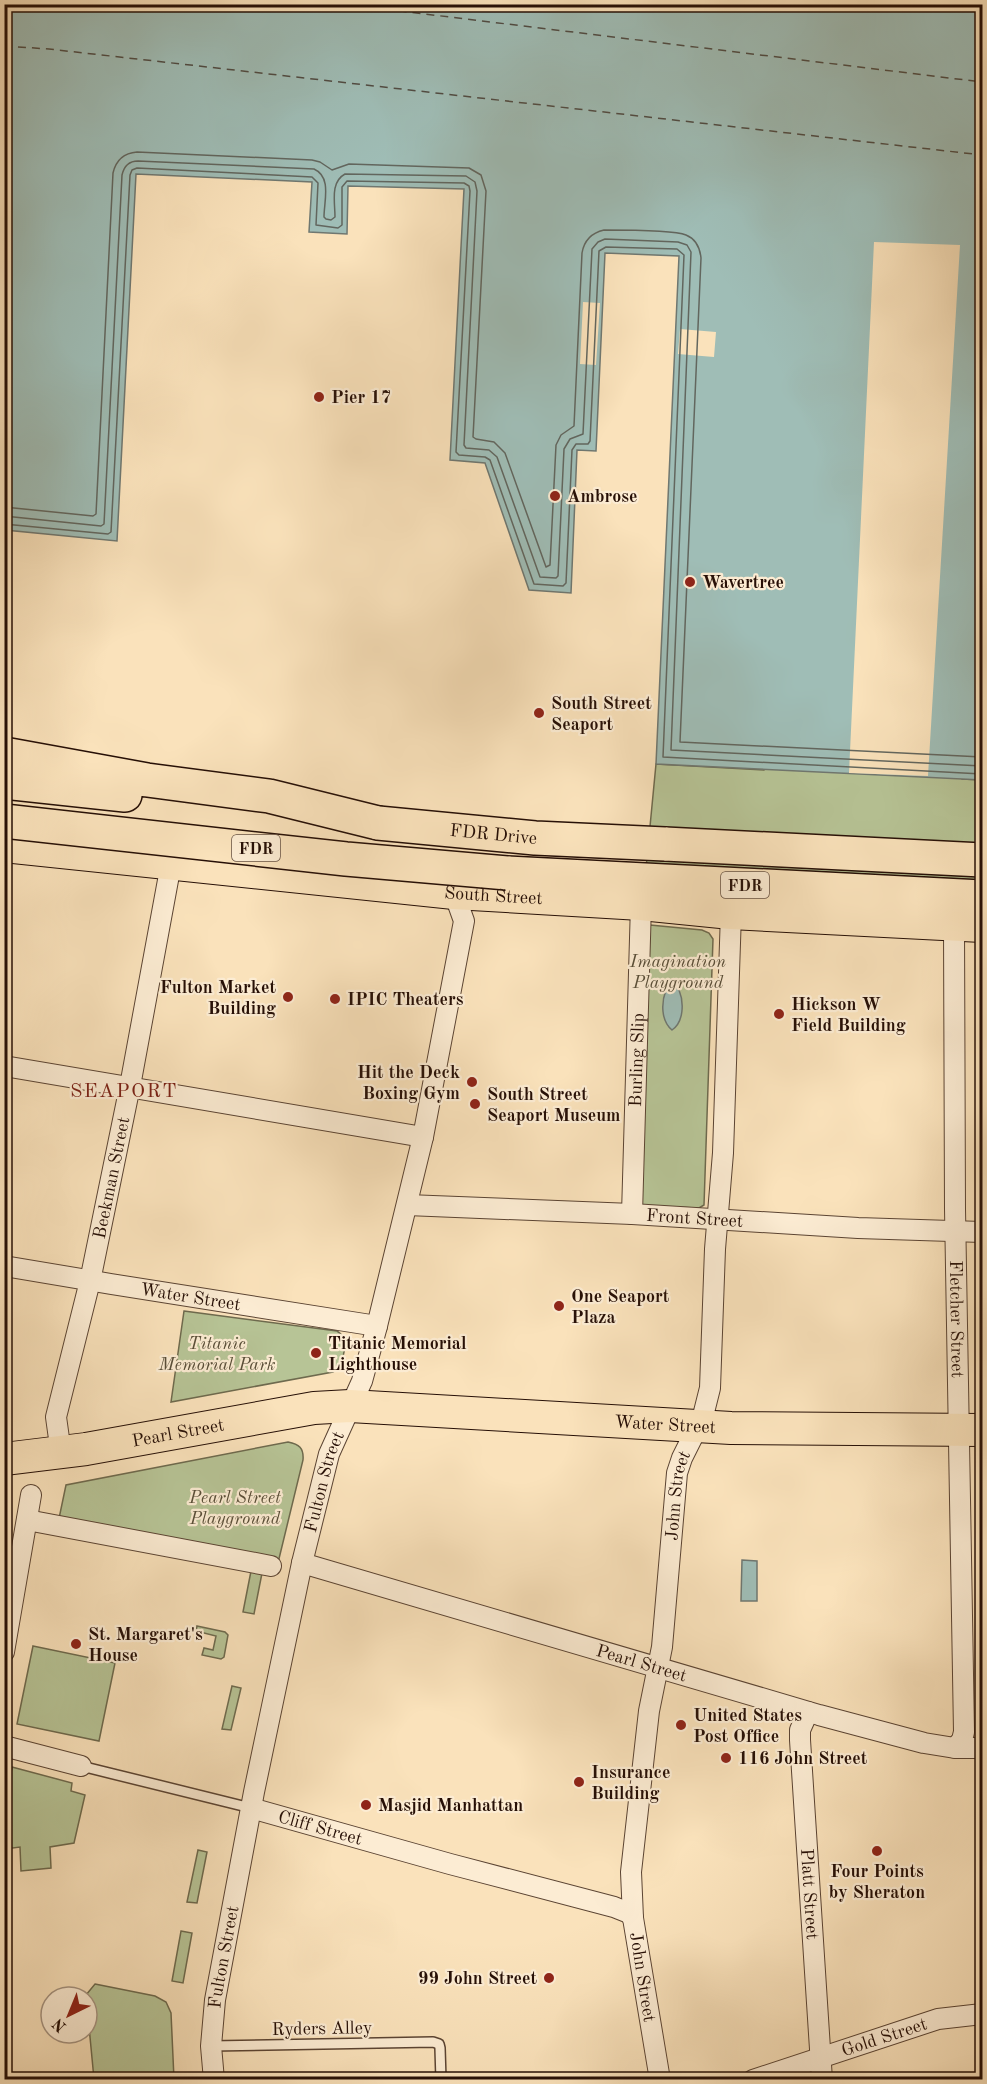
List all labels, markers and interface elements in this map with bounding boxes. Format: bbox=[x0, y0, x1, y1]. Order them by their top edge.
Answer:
place label: Pier 17 bbox=[331, 389, 391, 407]
marker: Pier 17 bbox=[312, 390, 326, 404]
place label: Ambrose bbox=[567, 488, 638, 506]
marker: Ambrose bbox=[548, 489, 562, 503]
place label: Wavertree bbox=[702, 574, 784, 592]
marker: Wavertree bbox=[683, 575, 697, 589]
place label: South Street Seaport bbox=[551, 695, 652, 734]
marker: South Street Seaport bbox=[532, 706, 546, 720]
street label: FDR Drive bbox=[449, 822, 538, 848]
road number: FDR bbox=[232, 835, 280, 861]
road number: FDR bbox=[721, 872, 769, 898]
street label: South Street bbox=[443, 884, 543, 908]
park label: Imagination Playground bbox=[629, 953, 726, 992]
place label: Fulton Market Building bbox=[160, 979, 276, 1018]
marker: Fulton Market Building bbox=[281, 990, 295, 1004]
place label: IPIC Theaters bbox=[347, 991, 464, 1009]
marker: IPIC Theaters bbox=[328, 992, 342, 1006]
place label: Hickson W Field Building bbox=[791, 996, 906, 1035]
marker: Hickson W Field Building bbox=[772, 1007, 786, 1021]
street label: Burling Slip bbox=[627, 1013, 648, 1107]
place label: Hit the Deck Boxing Gym bbox=[357, 1064, 460, 1103]
marker: Hit the Deck Boxing Gym bbox=[465, 1075, 479, 1089]
district label: SEAPORT bbox=[70, 1082, 178, 1102]
place label: South Street Seaport Museum bbox=[487, 1086, 621, 1125]
marker: South Street Seaport Museum bbox=[468, 1097, 482, 1111]
street label: Beekman Street bbox=[91, 1115, 133, 1240]
street label: Front Street bbox=[646, 1207, 744, 1231]
street label: Fletcher Street bbox=[946, 1260, 966, 1378]
street label: Water Street bbox=[139, 1281, 242, 1314]
place label: One Seaport Plaza bbox=[571, 1288, 670, 1327]
marker: One Seaport Plaza bbox=[552, 1299, 566, 1313]
park label: Titanic Memorial Park bbox=[157, 1335, 276, 1374]
place label: Titanic Memorial Lighthouse bbox=[328, 1335, 467, 1374]
marker: Titanic Memorial Lighthouse bbox=[309, 1346, 323, 1360]
street label: Water Street bbox=[614, 1413, 716, 1437]
street label: Pearl Street bbox=[130, 1416, 226, 1451]
street label: Fulton Street bbox=[302, 1429, 348, 1534]
street label: John Street bbox=[663, 1448, 694, 1541]
park label: Pearl Street Playground bbox=[188, 1489, 281, 1528]
place label: St. Margaret's House bbox=[88, 1626, 203, 1665]
marker: St. Margaret's House bbox=[69, 1637, 83, 1651]
street label: Pearl Street bbox=[594, 1642, 689, 1686]
place label: United States Post Office bbox=[693, 1707, 802, 1746]
marker: United States Post Office bbox=[674, 1718, 688, 1732]
place label: 116 John Street bbox=[738, 1750, 868, 1768]
marker: 116 John Street bbox=[719, 1751, 733, 1765]
place label: Insurance Building bbox=[591, 1764, 670, 1803]
marker: Insurance Building bbox=[572, 1775, 586, 1789]
place label: Masjid Manhattan bbox=[378, 1797, 523, 1815]
marker: Masjid Manhattan bbox=[359, 1798, 373, 1812]
street label: Cliff Street bbox=[276, 1808, 364, 1849]
marker: Four Points by Sheraton bbox=[870, 1844, 884, 1858]
street label: Platt Street bbox=[797, 1848, 821, 1940]
place label: Four Points by Sheraton bbox=[829, 1863, 925, 1902]
street label: Fulton Street bbox=[206, 1904, 243, 2009]
street label: John Street bbox=[626, 1931, 658, 2023]
place label: 99 John Street bbox=[418, 1970, 537, 1988]
marker: 99 John Street bbox=[542, 1971, 556, 1985]
north arrow bbox=[39, 1985, 99, 2045]
text: N bbox=[50, 2014, 70, 2035]
street label: Gold Street bbox=[839, 2015, 929, 2060]
street label: Ryders Alley bbox=[271, 2019, 373, 2039]

